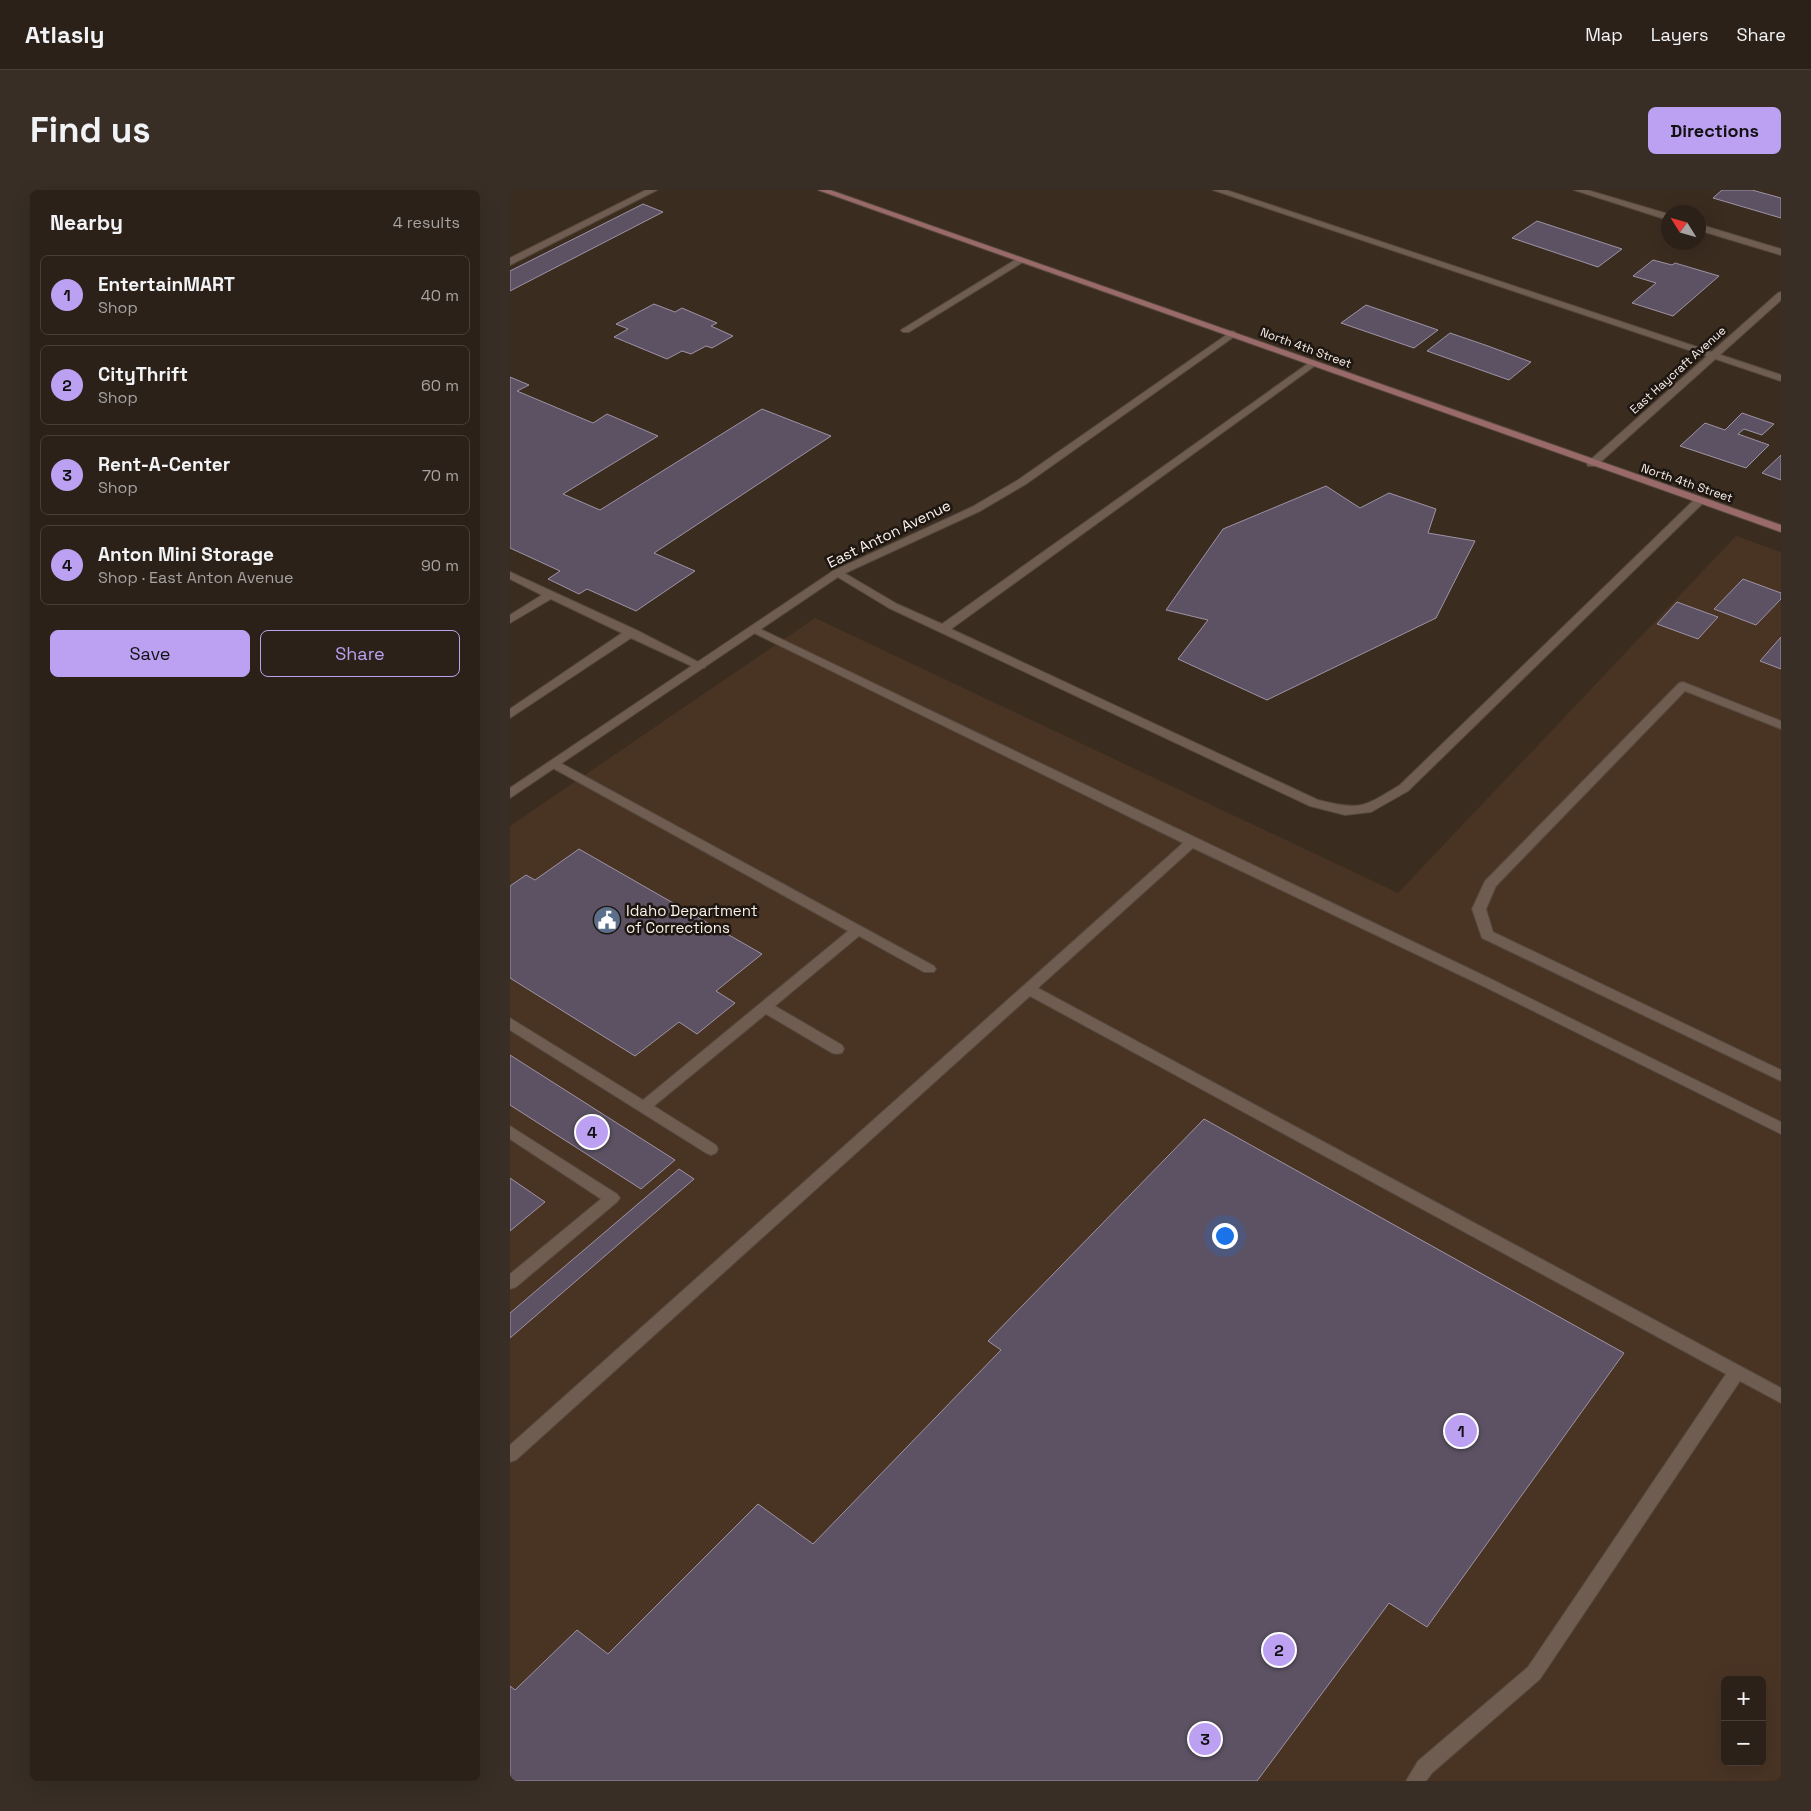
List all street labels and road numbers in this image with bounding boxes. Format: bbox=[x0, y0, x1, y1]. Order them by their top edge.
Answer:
street label: East Haycraft Avenue bbox=[1626, 322, 1730, 418]
street label: North 4th Street bbox=[1258, 324, 1354, 372]
street label: North 4th Street bbox=[1639, 460, 1735, 506]
street label: East Anton Avenue bbox=[824, 495, 954, 572]

